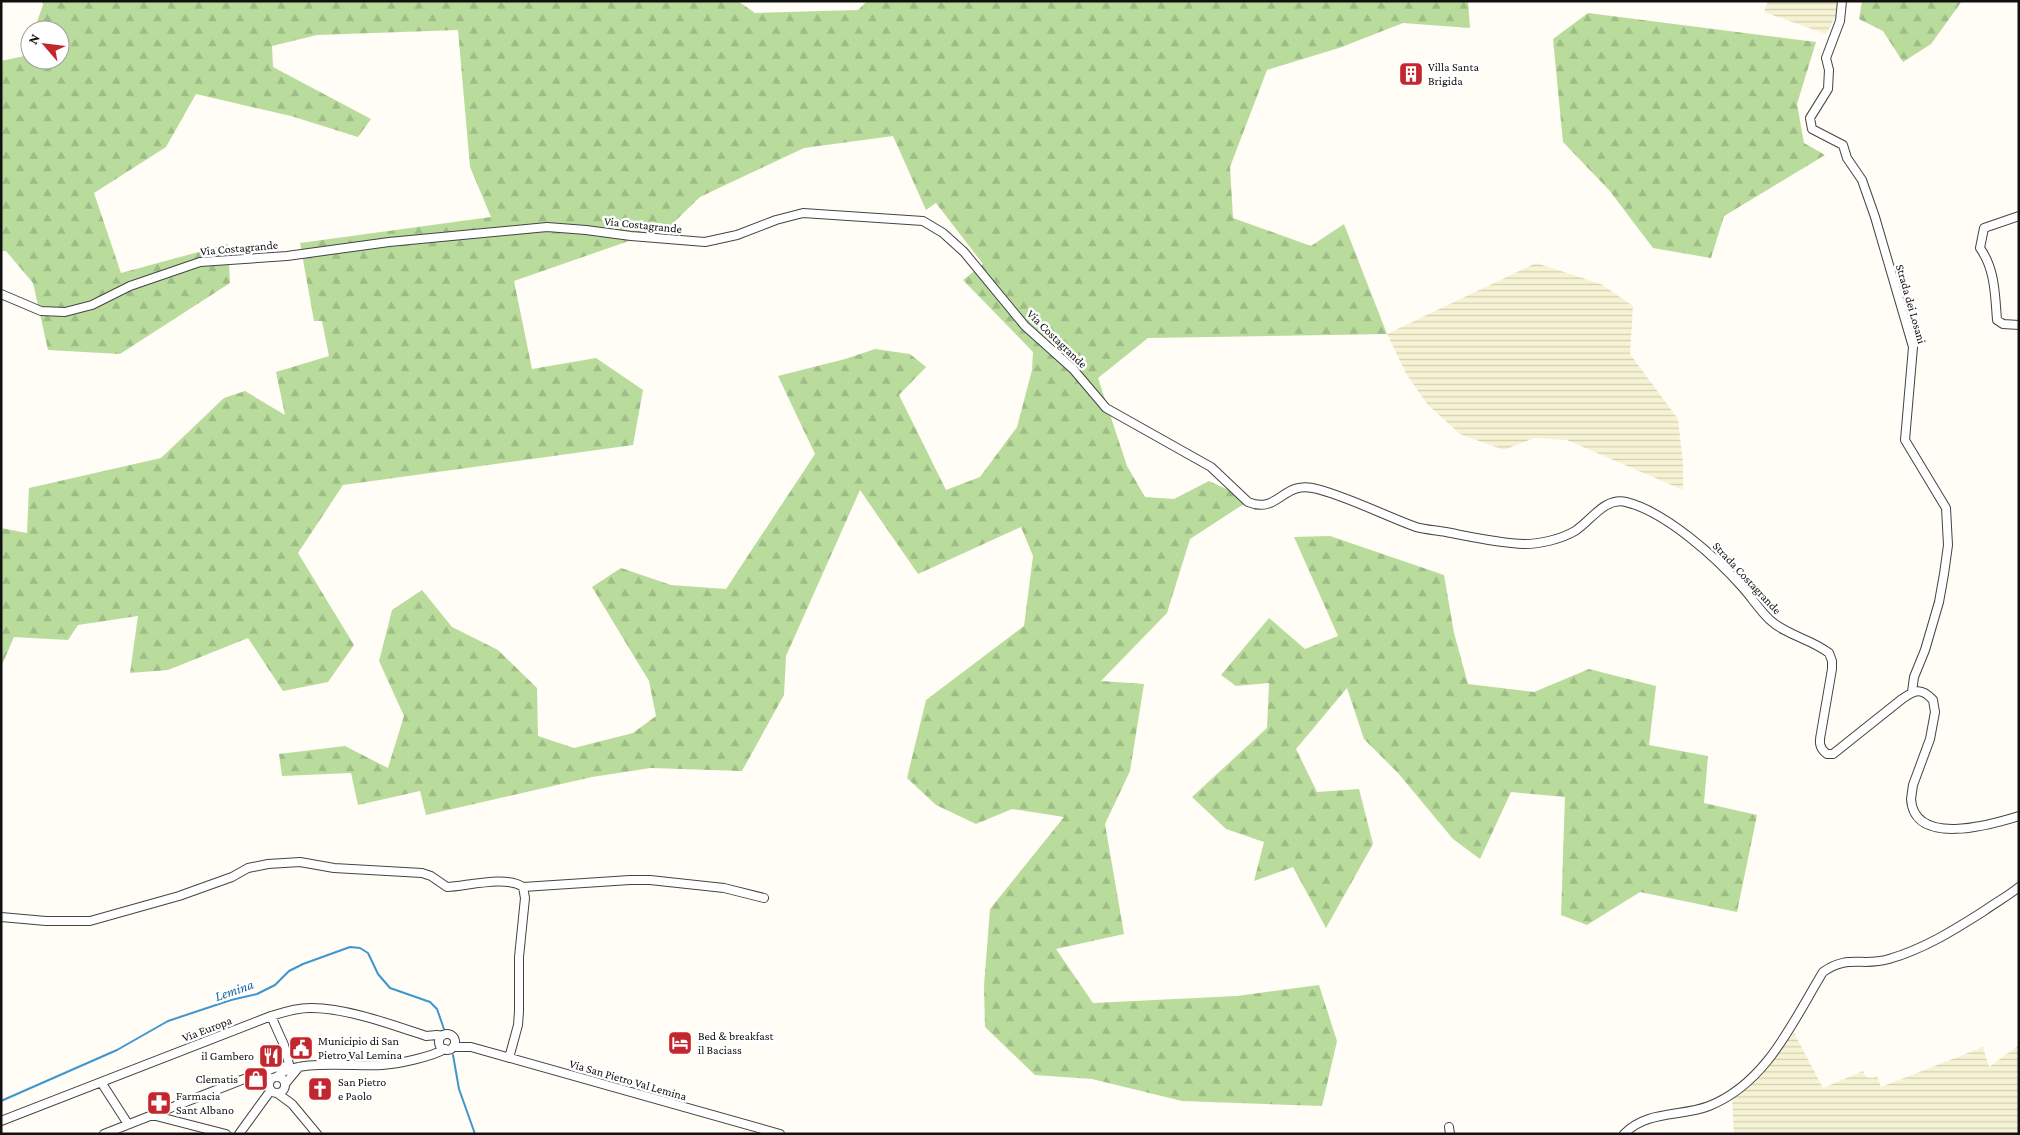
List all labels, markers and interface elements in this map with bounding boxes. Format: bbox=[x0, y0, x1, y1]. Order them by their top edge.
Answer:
north arrow bbox=[20, 20, 70, 70]
text: N bbox=[24, 31, 43, 47]
place label: Villa Santa Brigida bbox=[1428, 60, 1479, 88]
building icon: Villa Santa Brigida bbox=[1398, 61, 1424, 87]
street label: Via Costagrande bbox=[603, 214, 683, 236]
street label: Via Costagrande bbox=[199, 238, 279, 258]
street label: Strada dei Losani bbox=[1893, 263, 1929, 345]
street label: Via Costagrande bbox=[1024, 307, 1090, 371]
street label: Strada Costagrande bbox=[1710, 539, 1784, 617]
water label: Lemina bbox=[212, 976, 256, 1004]
street label: Via Europa bbox=[180, 1013, 234, 1045]
place label: Bed & breakfast il Baciass bbox=[698, 1029, 775, 1057]
hotel icon: Bed & breakfast il Baciass bbox=[667, 1030, 693, 1056]
place label: Municipio di San Pietro Val Lemina bbox=[318, 1034, 402, 1062]
public building icon: Municipio di San Pietro Val Lemina bbox=[288, 1035, 314, 1061]
restaurant icon: il Gambero bbox=[258, 1043, 284, 1069]
place label: il Gambero bbox=[201, 1049, 254, 1063]
street label: Via San Pietro Val Lemina bbox=[568, 1057, 689, 1104]
shop icon: Clematis bbox=[243, 1066, 269, 1092]
place label: Clematis bbox=[195, 1072, 238, 1086]
place label: San Pietro e Paolo bbox=[338, 1075, 386, 1103]
church icon: San Pietro e Paolo bbox=[307, 1076, 333, 1102]
place label: Farmacia Sant Albano bbox=[176, 1089, 234, 1117]
pharmacy icon: Farmacia Sant Albano bbox=[146, 1090, 172, 1116]

